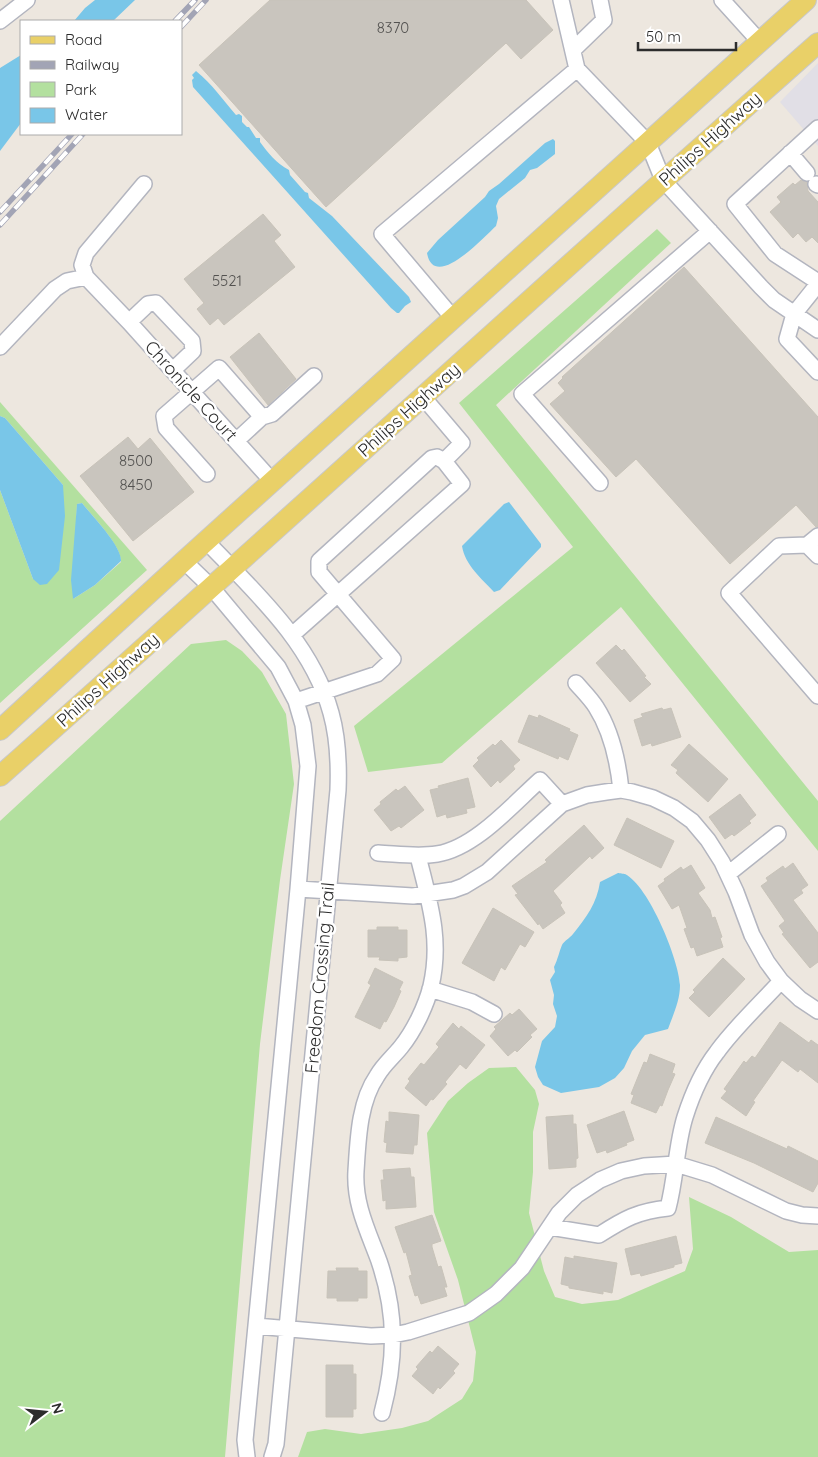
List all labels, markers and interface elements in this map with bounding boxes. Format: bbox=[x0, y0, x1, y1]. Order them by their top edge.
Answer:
house number: 8370 bbox=[377, 18, 409, 37]
legend bbox=[20, 20, 182, 135]
scale bar bbox=[638, 20, 736, 52]
text: 50 m bbox=[646, 27, 681, 46]
text: Road bbox=[65, 30, 102, 49]
text: Railway bbox=[65, 55, 120, 74]
text: Park bbox=[65, 80, 97, 99]
street label: Philips Highway bbox=[654, 87, 766, 191]
text: Water bbox=[65, 105, 108, 124]
house number: 5521 bbox=[212, 271, 242, 290]
street label: Chronicle Court bbox=[140, 335, 243, 446]
street label: Philips Highway bbox=[353, 358, 465, 462]
house number: 8500 bbox=[119, 451, 153, 470]
house number: 8450 bbox=[119, 475, 153, 494]
street label: Philips Highway bbox=[52, 628, 164, 732]
street label: Freedom Crossing Trail bbox=[300, 881, 339, 1075]
north arrow bbox=[20, 1387, 70, 1437]
text: N bbox=[47, 1401, 68, 1416]

